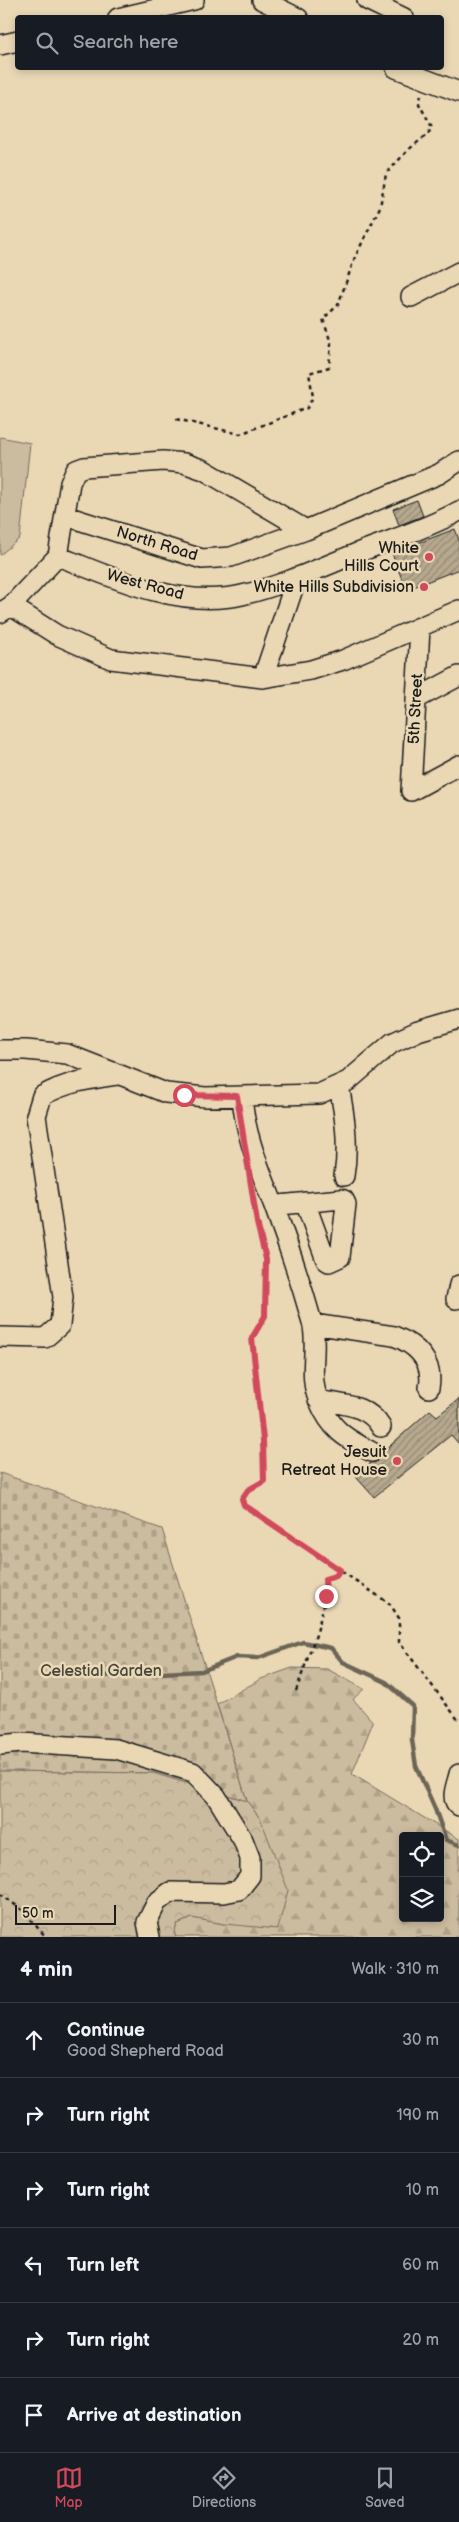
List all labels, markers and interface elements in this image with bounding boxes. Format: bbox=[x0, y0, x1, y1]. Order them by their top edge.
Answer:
search box bbox=[15, 15, 444, 70]
icon: search bbox=[33, 29, 61, 57]
text: Search here bbox=[73, 31, 178, 54]
street label: North Road bbox=[114, 523, 200, 565]
place label: White Hills Court bbox=[344, 539, 420, 576]
marker: White Hills Court bbox=[423, 551, 435, 563]
street label: West Road bbox=[104, 566, 186, 604]
place label: White Hills Subdivision bbox=[254, 578, 414, 597]
marker: White Hills Subdivision bbox=[418, 581, 430, 593]
street label: 5th Street bbox=[405, 673, 427, 745]
route start bbox=[173, 1084, 196, 1107]
place label: Jesuit Retreat House bbox=[281, 1443, 388, 1480]
marker: Jesuit Retreat House bbox=[391, 1455, 403, 1467]
route end bbox=[315, 1585, 338, 1608]
park label: Celestial Garden bbox=[40, 1662, 162, 1681]
map controls bbox=[399, 1832, 444, 1922]
button: locate bbox=[399, 1832, 444, 1877]
button: layers bbox=[399, 1877, 444, 1922]
scale bar bbox=[15, 1902, 116, 1925]
text: 50 m bbox=[22, 1905, 54, 1922]
text: 4 min bbox=[20, 1957, 73, 1982]
text: Walk · 310 m bbox=[351, 1960, 439, 1979]
text: Continue bbox=[67, 2019, 145, 2042]
icon: ahead bbox=[20, 2026, 48, 2054]
text: 30 m bbox=[402, 2031, 439, 2050]
text: Good Shepherd Road bbox=[67, 2042, 224, 2061]
icon: right bbox=[20, 2101, 48, 2129]
text: Turn right bbox=[67, 2104, 150, 2127]
text: 190 m bbox=[397, 2106, 439, 2125]
icon: right bbox=[20, 2176, 48, 2204]
text: Turn right bbox=[67, 2179, 150, 2202]
text: 10 m bbox=[406, 2181, 439, 2200]
icon: left bbox=[20, 2251, 48, 2279]
text: Turn left bbox=[67, 2254, 139, 2277]
text: 60 m bbox=[402, 2256, 439, 2275]
icon: right bbox=[20, 2326, 48, 2354]
text: Turn right bbox=[67, 2329, 150, 2352]
text: 20 m bbox=[403, 2331, 439, 2350]
icon: arrive bbox=[20, 2401, 48, 2429]
text: Arrive at destination bbox=[67, 2404, 242, 2427]
tab: Map bbox=[55, 2464, 83, 2511]
tab: Directions bbox=[192, 2464, 256, 2511]
tab: Saved bbox=[365, 2464, 404, 2511]

